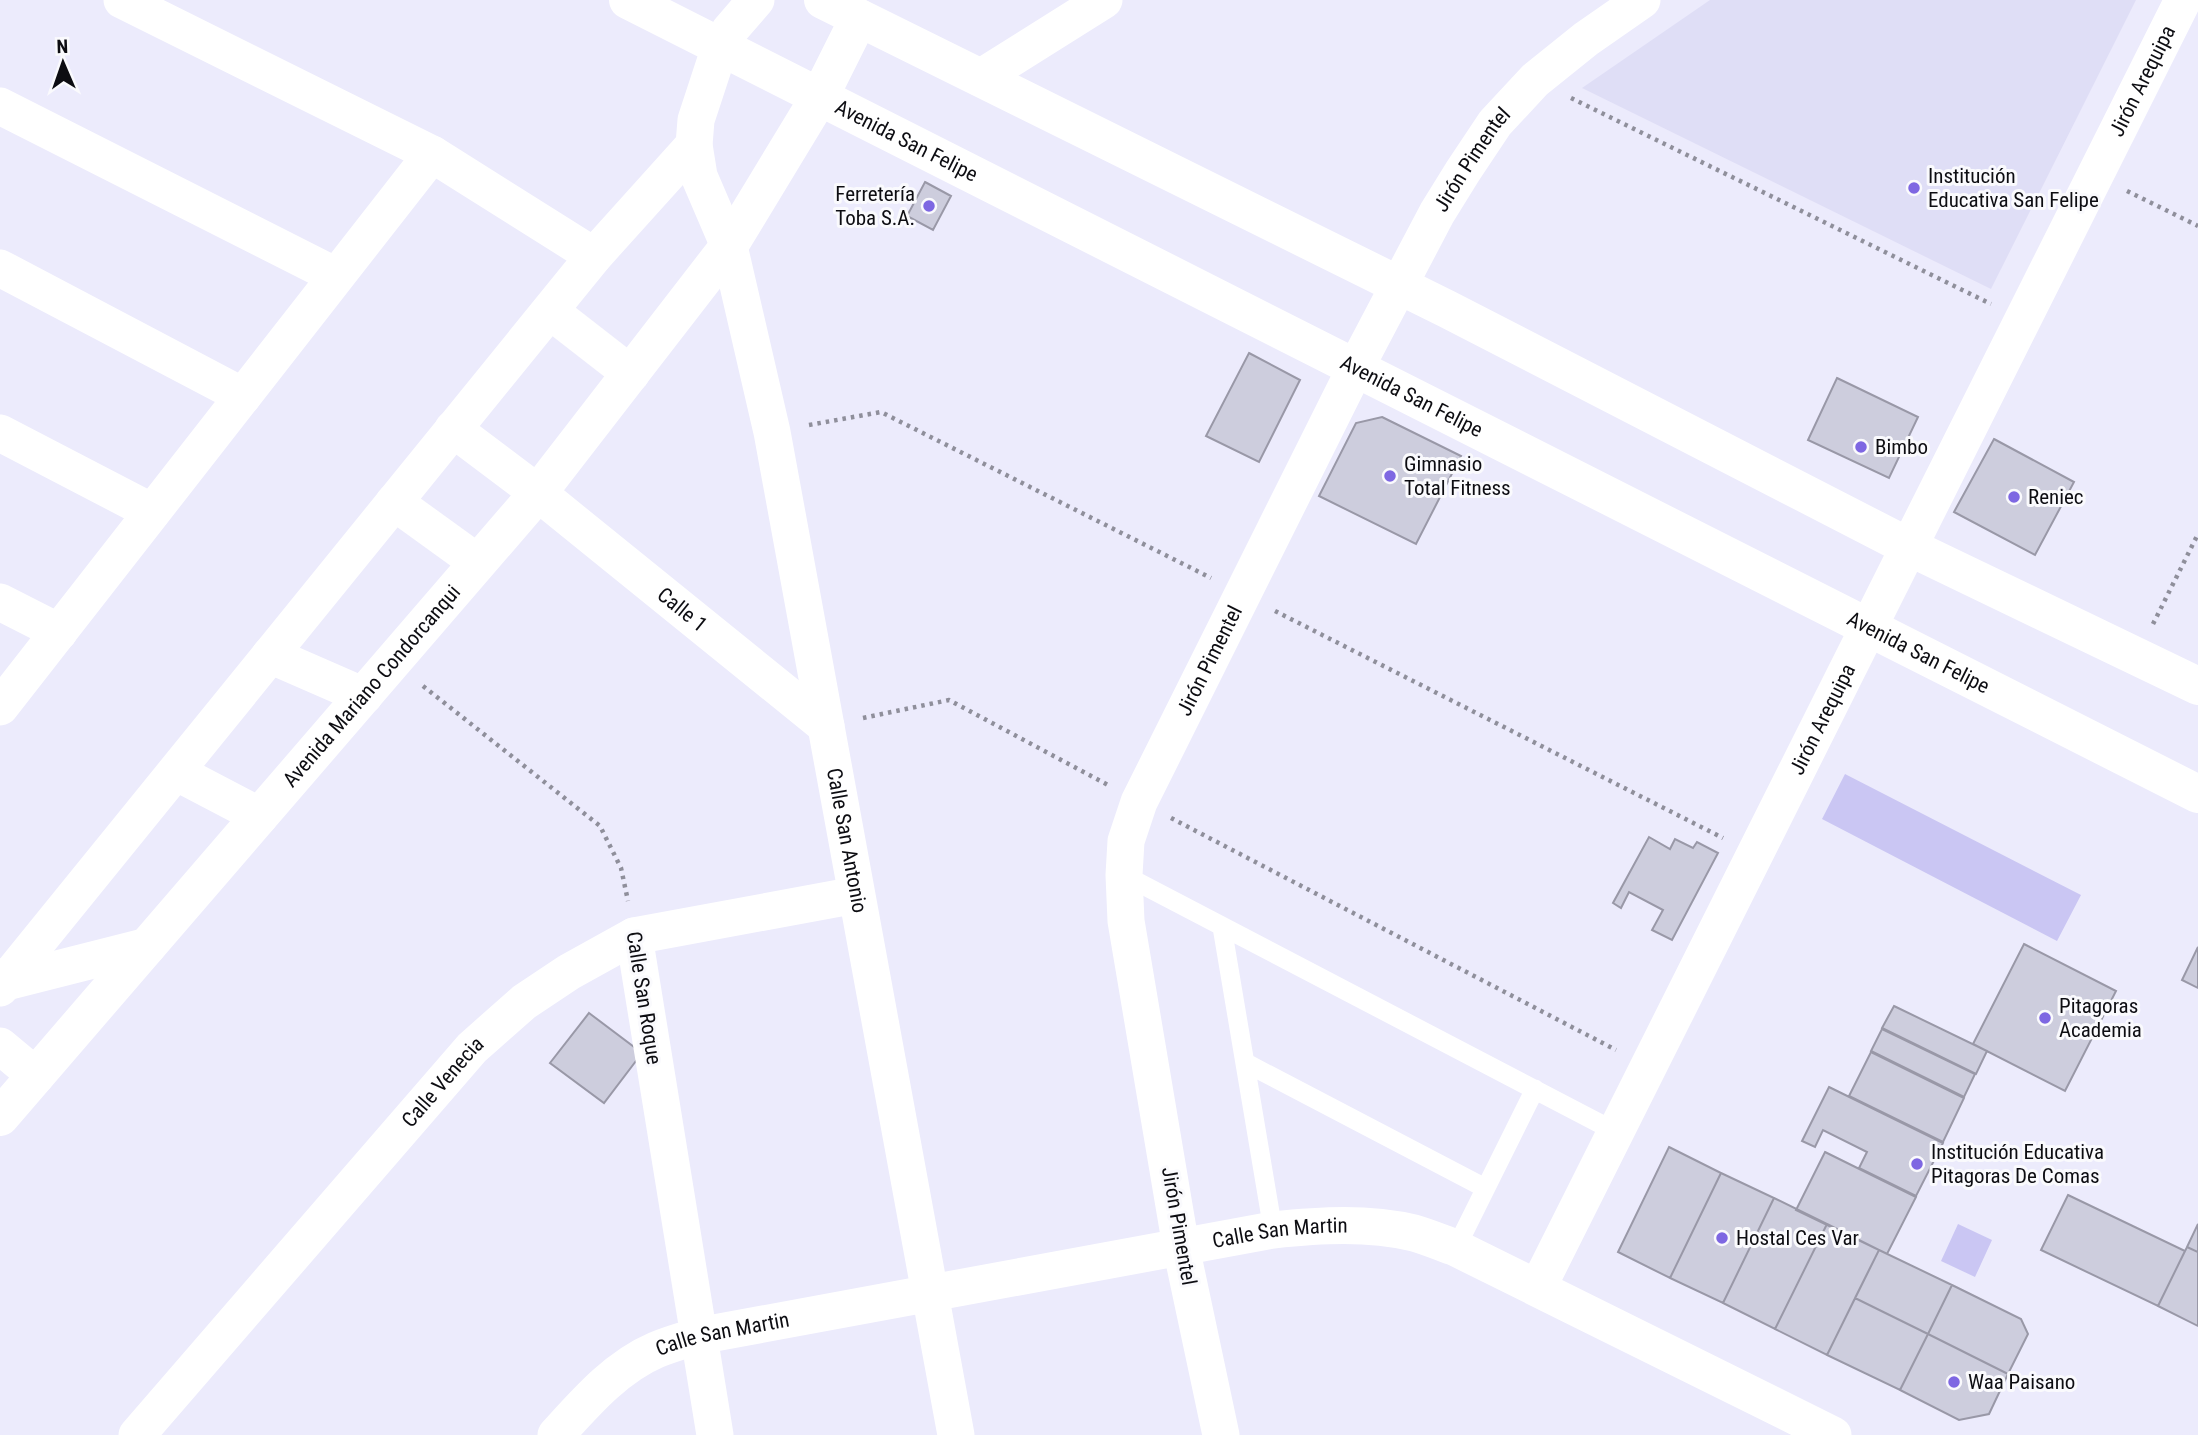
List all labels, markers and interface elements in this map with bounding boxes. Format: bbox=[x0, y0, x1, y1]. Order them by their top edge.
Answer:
street label: Jirón Arequipa bbox=[2105, 22, 2180, 140]
north arrow bbox=[28, 28, 98, 98]
text: N bbox=[56, 35, 69, 58]
street label: Avenida San Felipe bbox=[831, 95, 982, 187]
street label: Jirón Pimentel bbox=[1429, 103, 1515, 216]
place label: Institución Educativa San Felipe bbox=[1928, 164, 2099, 212]
marker: Institución Educativa San Felipe bbox=[1906, 180, 1922, 196]
place label: Ferretería Toba S.A. bbox=[835, 182, 915, 230]
marker: Ferretería Toba S.A. bbox=[921, 198, 937, 214]
street label: Avenida San Felipe bbox=[1336, 350, 1487, 442]
place label: Bimbo bbox=[1875, 435, 1928, 459]
marker: Bimbo bbox=[1853, 439, 1869, 455]
place label: Gimnasio Total Fitness bbox=[1404, 452, 1511, 500]
marker: Gimnasio Total Fitness bbox=[1382, 468, 1398, 484]
place label: Reniec bbox=[2028, 485, 2084, 509]
marker: Reniec bbox=[2006, 489, 2022, 505]
street label: Avenida Mariano Condorcanqui bbox=[278, 580, 465, 792]
street label: Calle 1 bbox=[653, 583, 712, 637]
street label: Jirón Pimentel bbox=[1172, 602, 1247, 720]
street label: Avenida San Felipe bbox=[1843, 607, 1994, 699]
street label: Jirón Arequipa bbox=[1785, 660, 1860, 779]
street label: Calle San Antonio bbox=[822, 766, 872, 915]
street label: Calle San Roque bbox=[622, 930, 666, 1066]
place label: Pitagoras Academia bbox=[2059, 994, 2142, 1042]
marker: Pitagoras Academia bbox=[2037, 1010, 2053, 1026]
street label: Calle Venecia bbox=[397, 1032, 488, 1132]
place label: Institución Educativa Pitagoras De Comas bbox=[1931, 1140, 2104, 1188]
marker: Institución Educativa Pitagoras De Comas bbox=[1909, 1156, 1925, 1172]
street label: Jirón Pimentel bbox=[1157, 1165, 1201, 1287]
street label: Calle San Martin bbox=[1210, 1213, 1348, 1253]
place label: Hostal Ces Var bbox=[1736, 1226, 1859, 1250]
marker: Hostal Ces Var bbox=[1714, 1230, 1730, 1246]
street label: Calle San Martin bbox=[652, 1307, 791, 1361]
place label: Waa Paisano bbox=[1968, 1370, 2075, 1394]
marker: Waa Paisano bbox=[1946, 1374, 1962, 1390]

